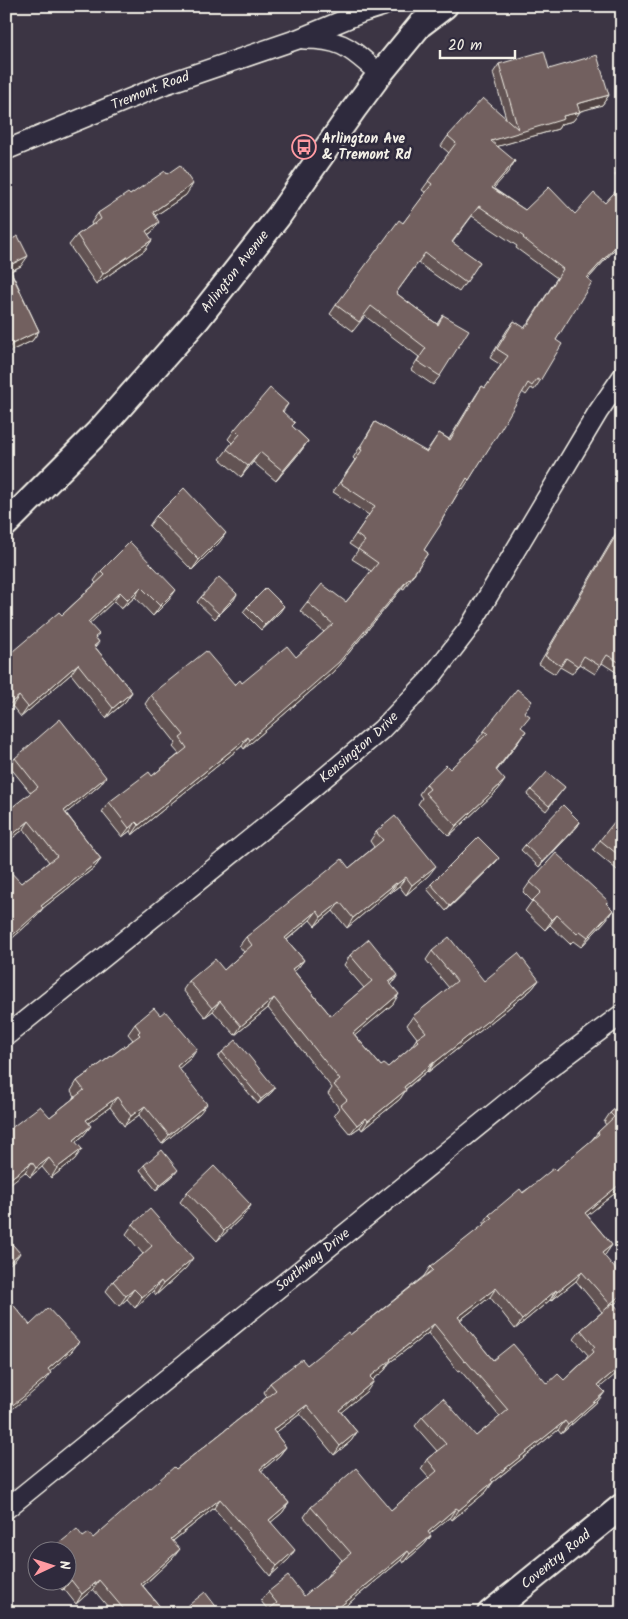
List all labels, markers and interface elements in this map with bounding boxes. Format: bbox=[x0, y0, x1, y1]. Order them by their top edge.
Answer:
scale bar bbox=[440, 28, 516, 60]
text: 20 m bbox=[448, 34, 482, 58]
street label: Tremont Road bbox=[108, 65, 193, 116]
place label: Arlington Ave & Tremont Rd bbox=[322, 128, 412, 166]
bus stop icon: Arlington Ave & Tremont Rd bbox=[291, 134, 317, 160]
street label: Arlington Avenue bbox=[195, 225, 275, 318]
street label: Kensington Drive bbox=[314, 706, 404, 789]
street label: Southway Drive bbox=[271, 1223, 356, 1297]
street label: Coventry Road bbox=[516, 1524, 597, 1595]
north arrow bbox=[28, 1542, 78, 1592]
text: N bbox=[53, 1560, 75, 1570]

